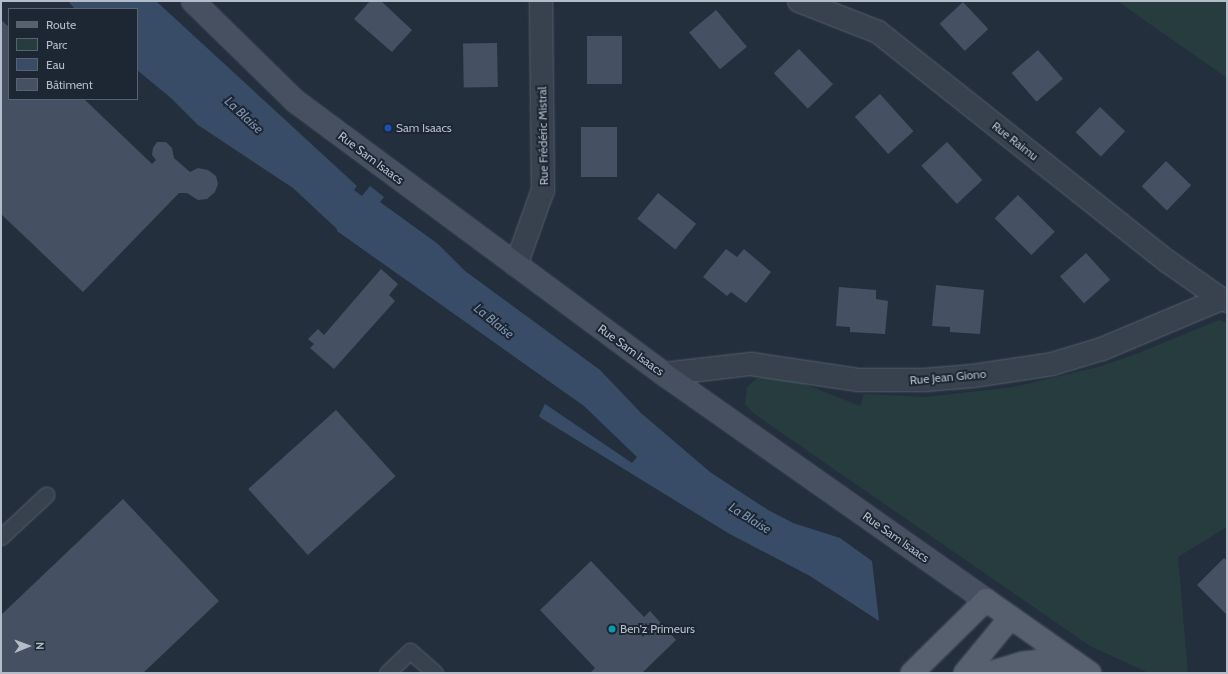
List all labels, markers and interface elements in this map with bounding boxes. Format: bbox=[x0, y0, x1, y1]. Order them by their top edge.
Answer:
legend bbox=[8, 8, 138, 100]
text: Route bbox=[46, 17, 76, 32]
text: Parc bbox=[46, 37, 68, 52]
text: Eau bbox=[46, 57, 65, 72]
text: Bâtiment bbox=[46, 77, 93, 92]
street label: Rue Frédéric Mistral bbox=[535, 87, 551, 185]
water label: La Blaise bbox=[222, 93, 266, 137]
street label: Rue Raimu bbox=[989, 119, 1041, 163]
place label: Sam Isaacs bbox=[396, 121, 452, 135]
marker: Sam Isaacs bbox=[383, 123, 393, 133]
street label: Rue Sam Isaacs bbox=[335, 129, 407, 187]
water label: La Blaise bbox=[471, 300, 517, 342]
street label: Rue Sam Isaacs bbox=[595, 321, 667, 379]
street label: Rue Jean Giono bbox=[909, 366, 987, 388]
water label: La Blaise bbox=[726, 499, 774, 537]
street label: Rue Sam Isaacs bbox=[860, 509, 932, 565]
place label: Ben'z Primeurs bbox=[620, 622, 695, 636]
marker: Ben'z Primeurs bbox=[607, 624, 617, 634]
north arrow bbox=[8, 626, 48, 666]
text: N bbox=[33, 642, 47, 650]

